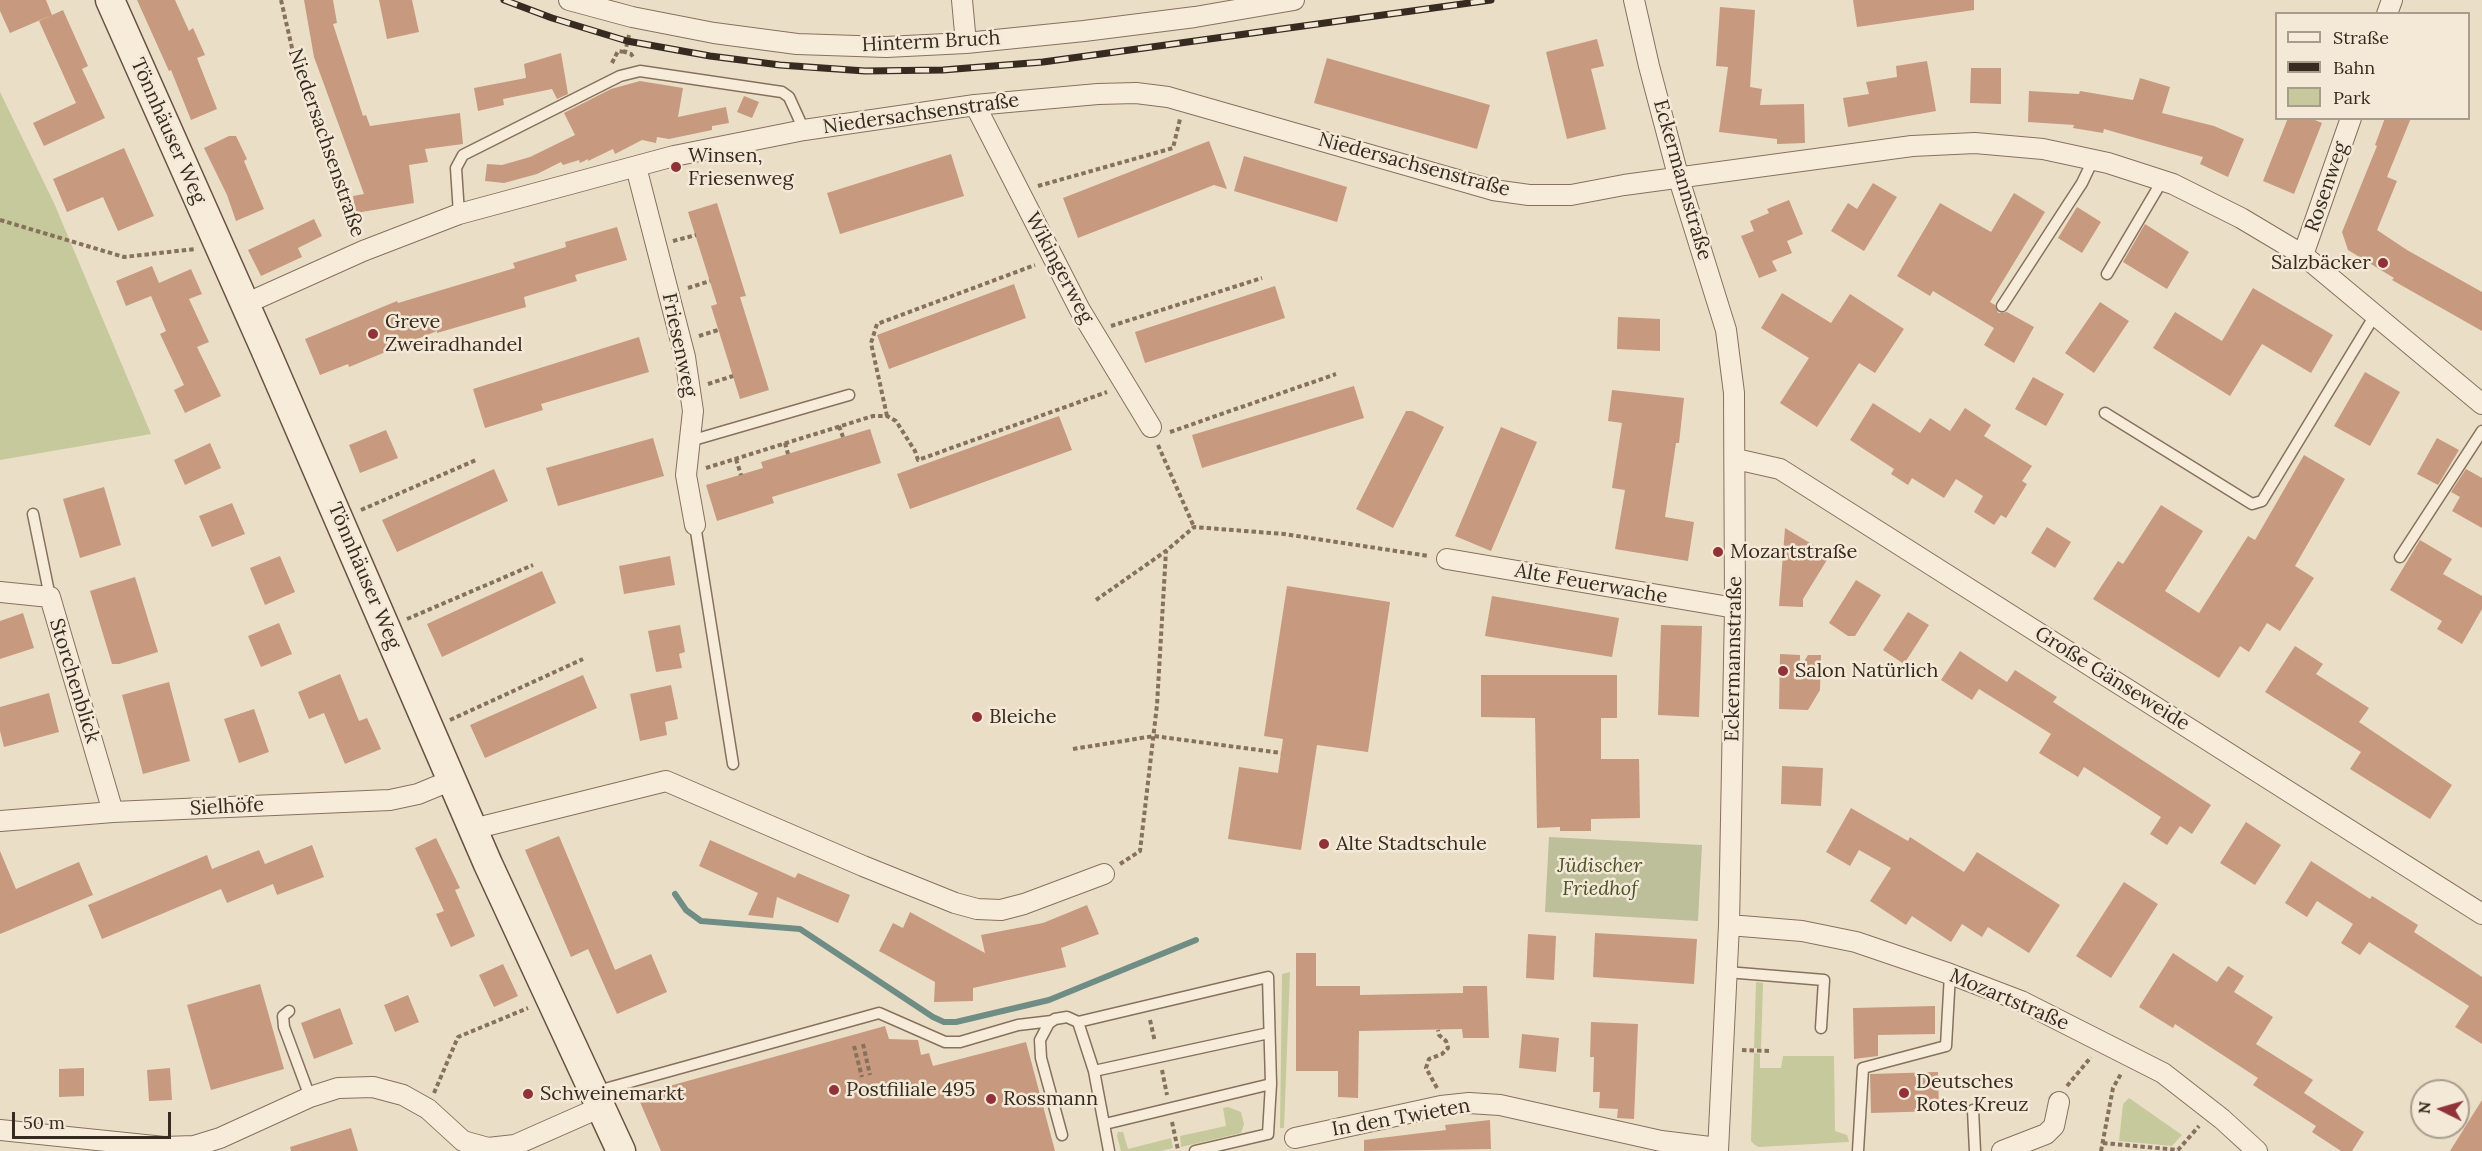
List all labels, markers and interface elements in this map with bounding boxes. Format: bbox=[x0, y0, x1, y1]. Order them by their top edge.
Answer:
legend bbox=[2275, 12, 2470, 120]
street label: Hinterm Bruch bbox=[861, 26, 1001, 58]
text: Straße bbox=[2333, 26, 2389, 49]
street label: Niedersachsenstraße bbox=[282, 46, 370, 240]
street label: Tönnhäuser Weg bbox=[125, 54, 211, 208]
text: Bahn bbox=[2333, 56, 2375, 79]
text: Park bbox=[2333, 86, 2370, 109]
street label: Niedersachsenstraße bbox=[821, 88, 1021, 140]
street label: Eckermannstraße bbox=[1648, 97, 1716, 263]
street label: Niedersachsenstraße bbox=[1315, 128, 1513, 202]
street label: Rosenweg bbox=[2300, 139, 2354, 235]
place label: Winsen, Friesenweg bbox=[688, 144, 793, 191]
marker: Winsen, Friesenweg bbox=[669, 160, 683, 174]
street label: Wikingerweg bbox=[1020, 209, 1098, 327]
place label: Salzbäcker bbox=[2271, 251, 2371, 275]
marker: Salzbäcker bbox=[2376, 256, 2390, 270]
street label: Friesenweg bbox=[656, 291, 702, 399]
place label: Greve Zweiradhandel bbox=[385, 310, 523, 357]
marker: Greve Zweiradhandel bbox=[366, 327, 380, 341]
street label: Tönnhäuser Weg bbox=[322, 499, 406, 653]
place label: Mozartstraße bbox=[1730, 540, 1857, 564]
marker: Mozartstraße bbox=[1711, 545, 1725, 559]
street label: Alte Feuerwache bbox=[1513, 559, 1669, 609]
street label: Eckermannstraße bbox=[1721, 576, 1747, 742]
street label: Storchenblick bbox=[44, 616, 104, 746]
street label: Große Gänseweide bbox=[2030, 622, 2194, 736]
place label: Salon Natürlich bbox=[1795, 659, 1938, 683]
marker: Salon Natürlich bbox=[1776, 664, 1790, 678]
place label: Bleiche bbox=[989, 705, 1057, 729]
marker: Bleiche bbox=[970, 710, 984, 724]
street label: Sielhöfe bbox=[189, 793, 265, 821]
place label: Alte Stadtschule bbox=[1336, 832, 1487, 856]
marker: Alte Stadtschule bbox=[1317, 837, 1331, 851]
park label: Jüdischer Friedhof bbox=[1558, 854, 1642, 901]
street label: Mozartstraße bbox=[1946, 964, 2072, 1036]
place label: Deutsches Rotes Kreuz bbox=[1916, 1070, 2028, 1117]
place label: Postfiliale 495 bbox=[846, 1078, 975, 1102]
north arrow bbox=[2410, 1079, 2470, 1139]
place label: Schweinemarkt bbox=[540, 1082, 684, 1106]
marker: Postfiliale 495 bbox=[827, 1083, 841, 1097]
marker: Deutsches Rotes Kreuz bbox=[1897, 1086, 1911, 1100]
marker: Schweinemarkt bbox=[521, 1087, 535, 1101]
place label: Rossmann bbox=[1003, 1087, 1098, 1111]
marker: Rossmann bbox=[984, 1092, 998, 1106]
street label: In den Twieten bbox=[1330, 1094, 1472, 1142]
scale bar bbox=[15, 1100, 174, 1138]
text: N bbox=[2414, 1101, 2435, 1115]
text: 50 m bbox=[23, 1111, 65, 1134]

